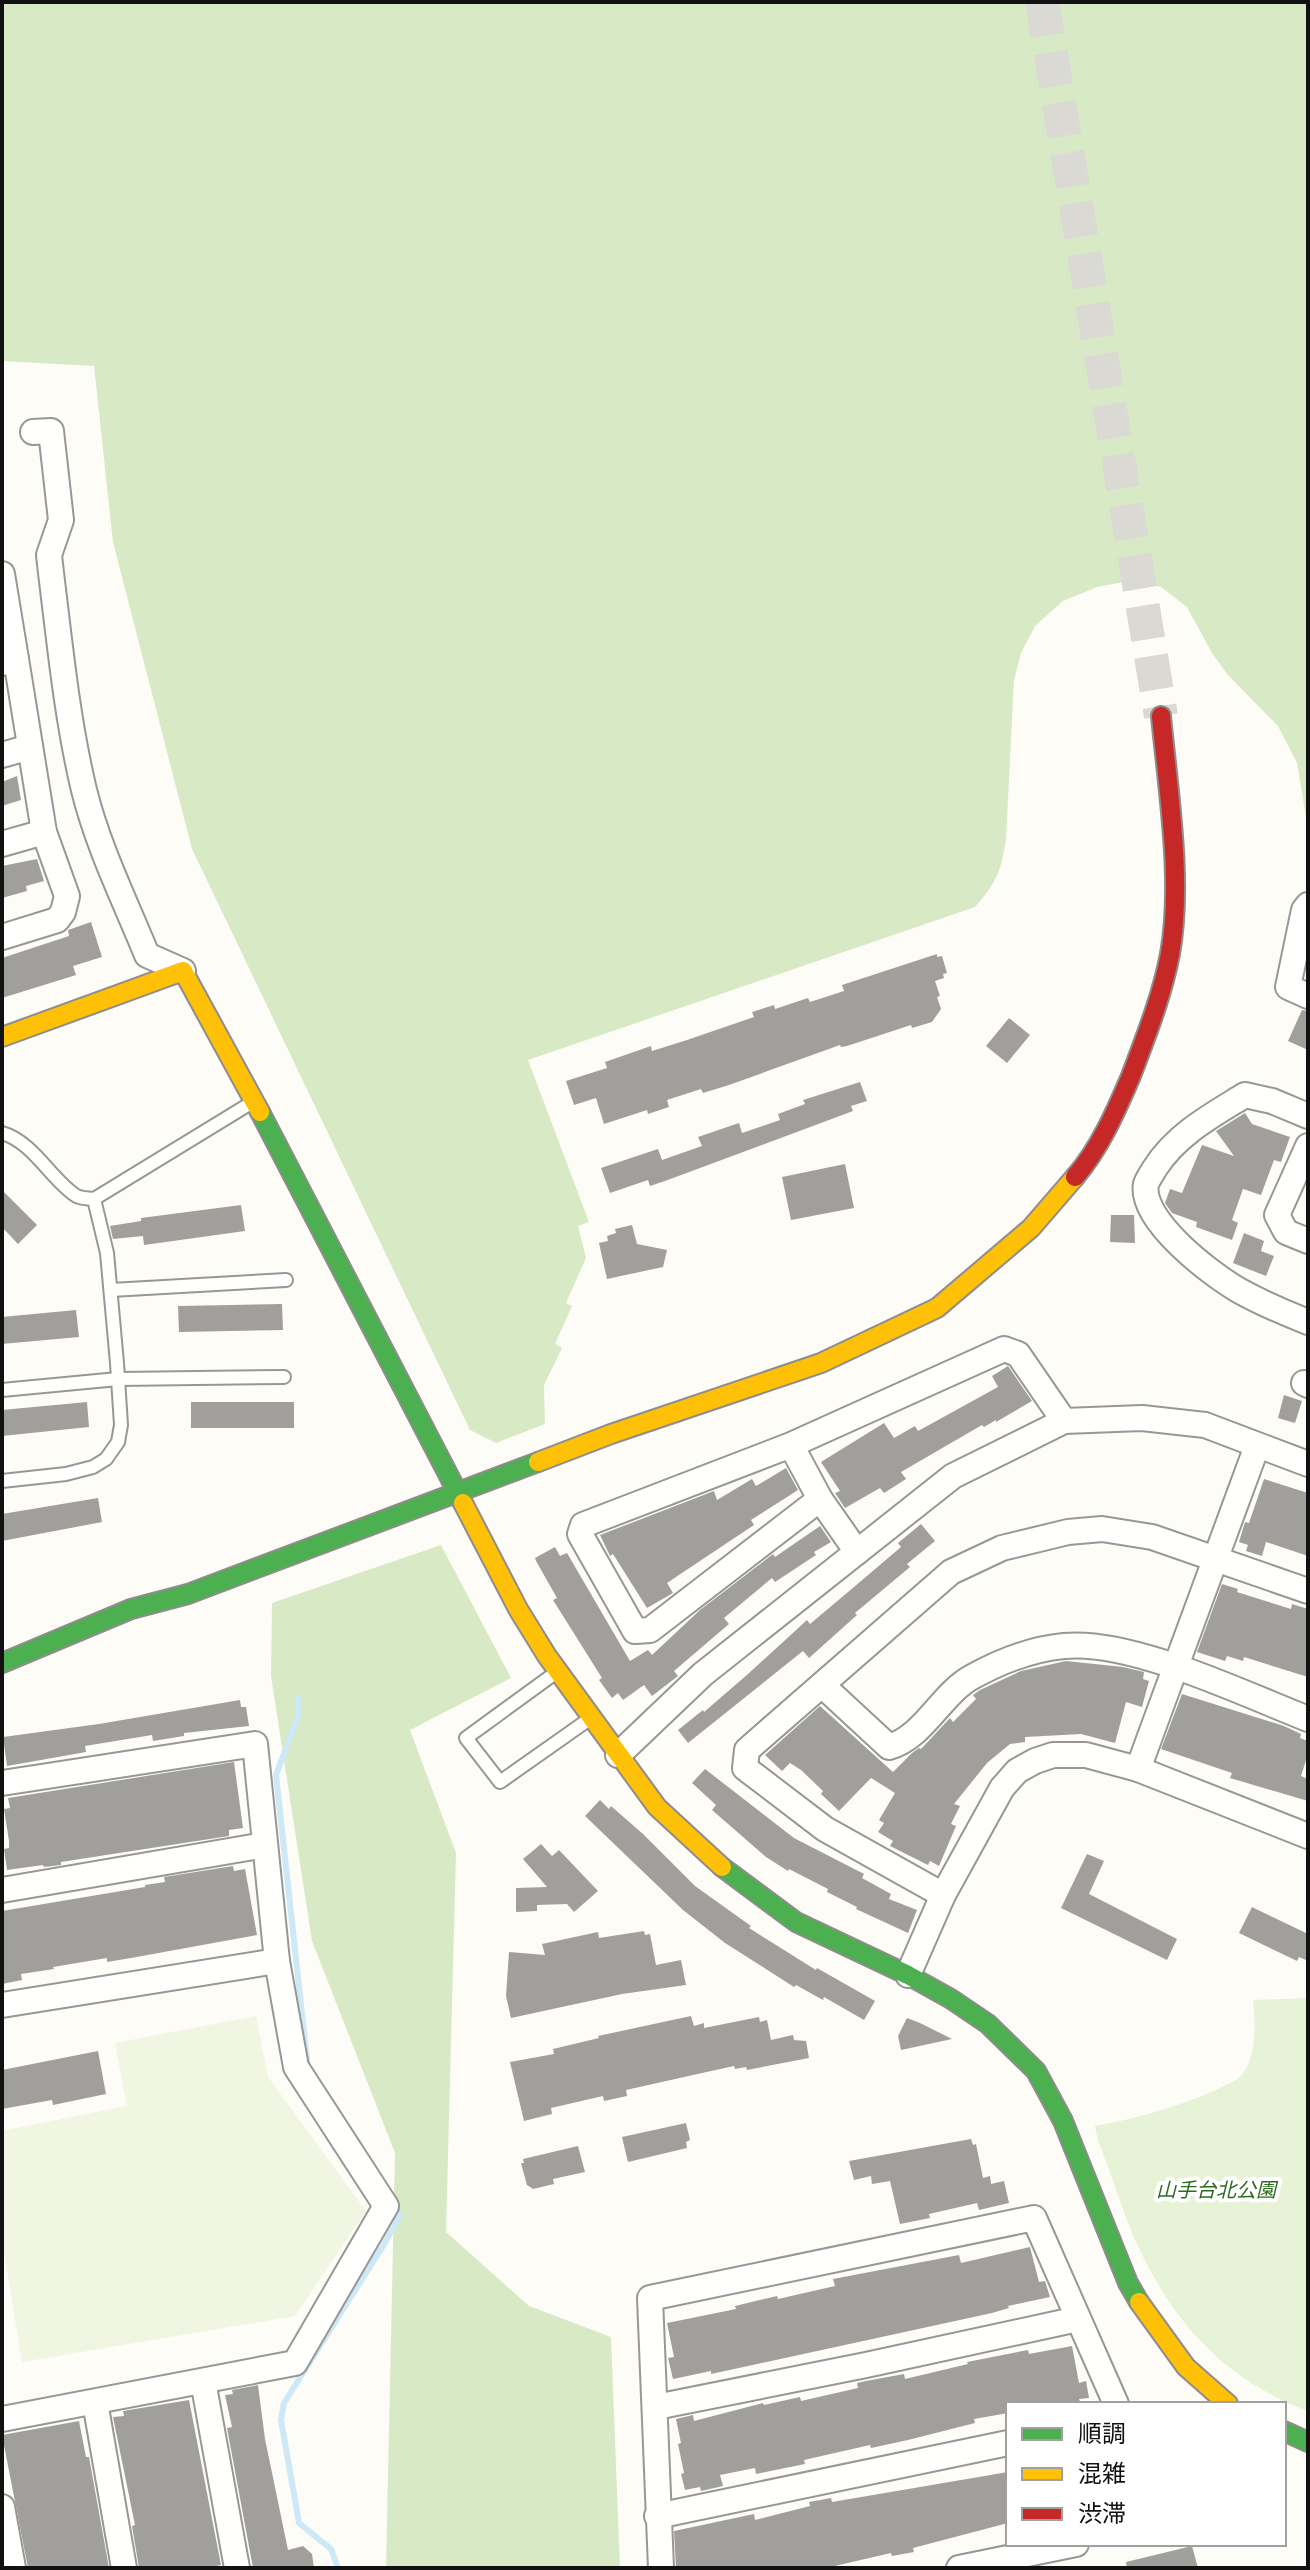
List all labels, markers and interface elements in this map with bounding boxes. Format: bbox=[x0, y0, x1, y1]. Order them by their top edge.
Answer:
park label: 山手台北公園 bbox=[1156, 2176, 1279, 2204]
legend bbox=[1006, 2402, 1286, 2546]
text: 順調 bbox=[1078, 2417, 1126, 2450]
text: 混雑 bbox=[1078, 2457, 1126, 2490]
text: 渋滞 bbox=[1078, 2497, 1126, 2530]

